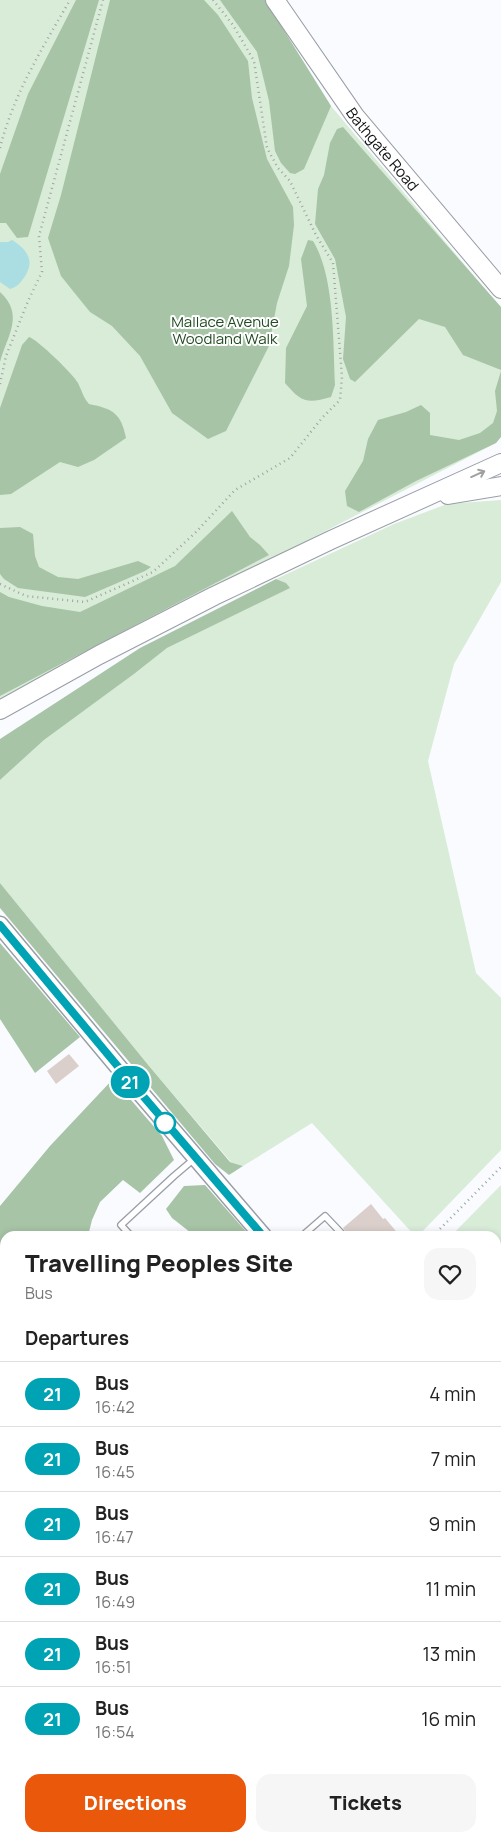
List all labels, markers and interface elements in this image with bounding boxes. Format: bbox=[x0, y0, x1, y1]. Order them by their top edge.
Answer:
street label: Bathgate Road bbox=[342, 103, 424, 195]
park label: Mallace Avenue Woodland Walk bbox=[171, 311, 279, 349]
one-way arrow bbox=[470, 468, 485, 478]
line badge: 21 bbox=[108, 1066, 152, 1098]
text: 21 bbox=[121, 1070, 139, 1094]
unlabelled marker bbox=[154, 1112, 176, 1134]
text: Travelling Peoples Site bbox=[25, 1246, 293, 1279]
button: heart bbox=[424, 1248, 476, 1300]
text: Bus bbox=[25, 1282, 53, 1304]
text: Departures bbox=[25, 1325, 129, 1351]
text: Bus bbox=[95, 1370, 129, 1396]
text: 4 min bbox=[429, 1381, 476, 1407]
text: 21 bbox=[43, 1382, 62, 1406]
text: 16:42 bbox=[95, 1396, 135, 1418]
text: Bus bbox=[95, 1435, 129, 1461]
text: 7 min bbox=[431, 1446, 476, 1472]
text: 21 bbox=[43, 1447, 62, 1471]
text: 16:45 bbox=[95, 1461, 135, 1483]
text: Bus bbox=[95, 1500, 129, 1526]
text: 9 min bbox=[429, 1511, 476, 1537]
text: 21 bbox=[43, 1512, 62, 1536]
text: 16:47 bbox=[95, 1526, 133, 1548]
text: Bus bbox=[95, 1565, 129, 1591]
text: 11 min bbox=[426, 1576, 476, 1602]
text: 21 bbox=[43, 1577, 62, 1601]
text: 16:49 bbox=[95, 1591, 135, 1613]
text: Bus bbox=[95, 1630, 129, 1656]
text: 13 min bbox=[422, 1641, 476, 1667]
text: 21 bbox=[43, 1642, 62, 1666]
text: 16:51 bbox=[95, 1656, 131, 1678]
text: Bus bbox=[95, 1695, 129, 1721]
text: 16 min bbox=[421, 1706, 476, 1732]
text: 21 bbox=[43, 1707, 62, 1731]
text: 16:54 bbox=[95, 1721, 135, 1743]
button: Directions bbox=[25, 1774, 246, 1832]
button: Tickets bbox=[256, 1774, 476, 1832]

